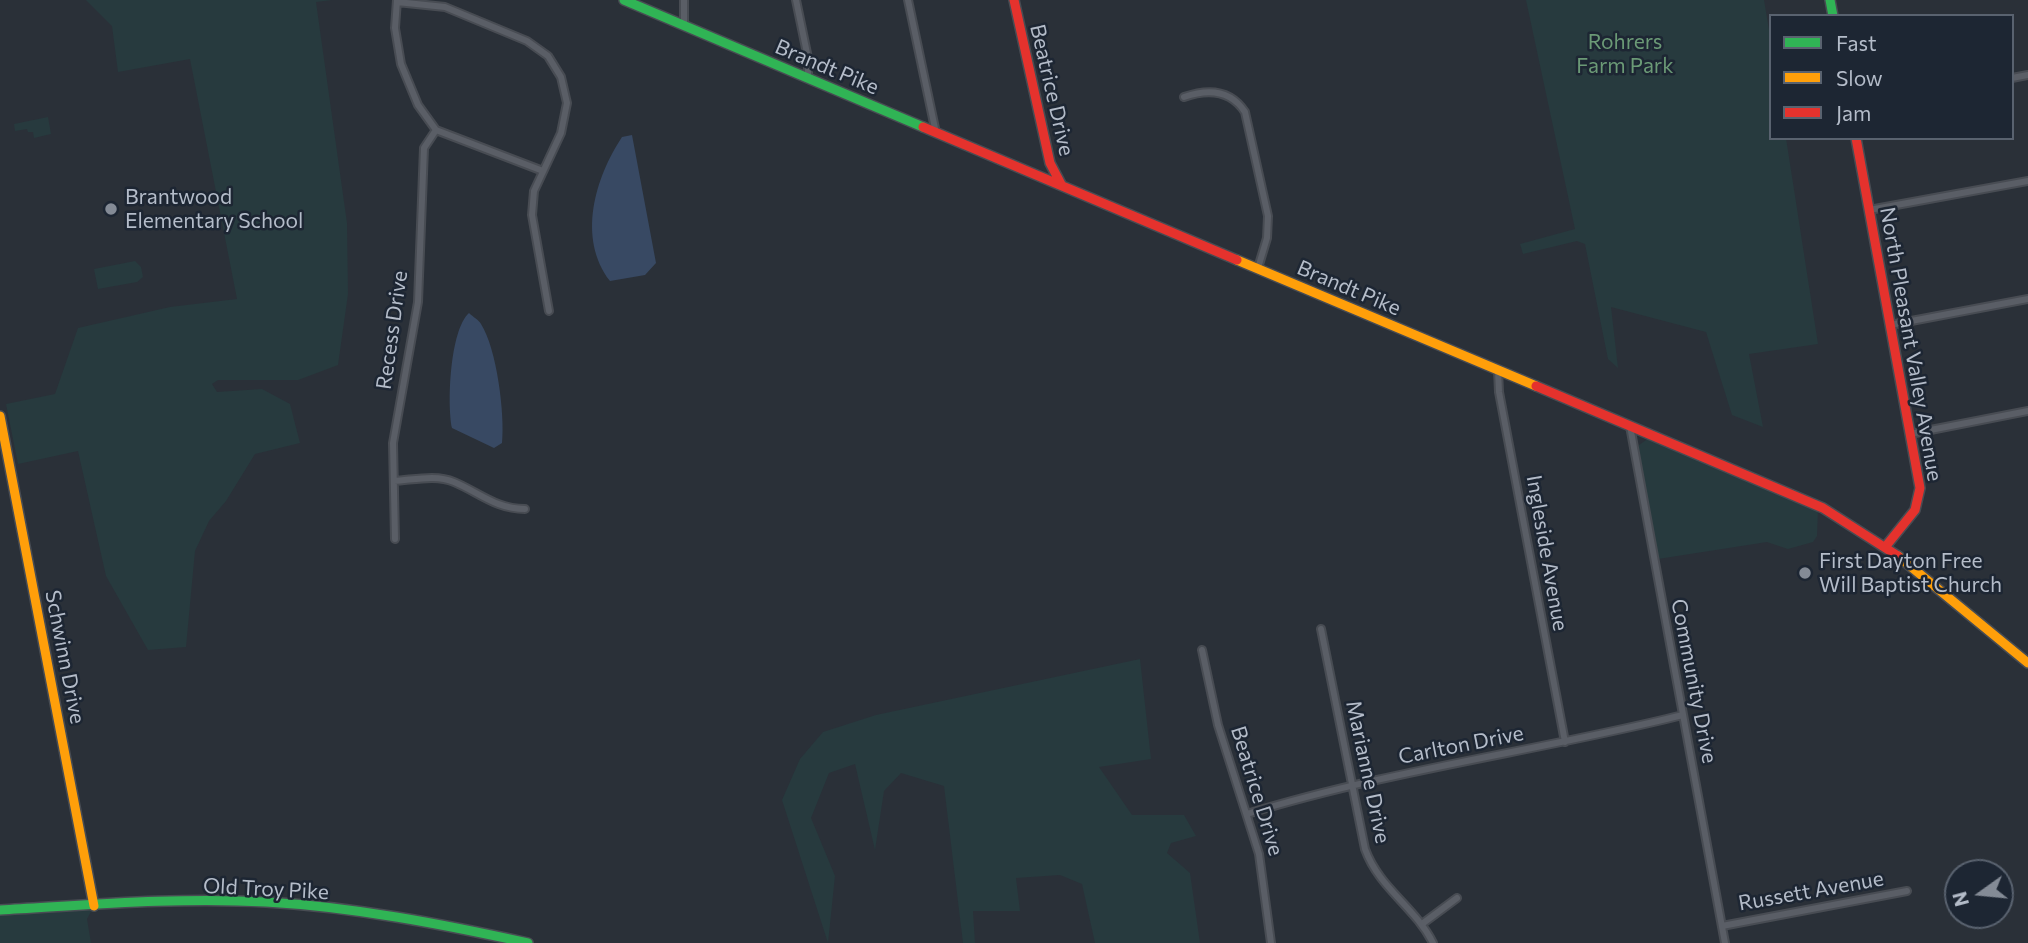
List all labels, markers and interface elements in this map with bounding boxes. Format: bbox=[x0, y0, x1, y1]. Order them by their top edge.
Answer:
legend bbox=[1769, 14, 2014, 140]
street label: Beatrice Drive bbox=[1025, 22, 1079, 158]
park label: Rohrers Farm Park bbox=[1576, 29, 1674, 79]
text: Fast bbox=[1836, 30, 1877, 55]
street label: Brandt Pike bbox=[771, 34, 883, 100]
text: Slow bbox=[1836, 65, 1883, 90]
text: Jam bbox=[1836, 100, 1871, 125]
place label: Brantwood Elementary School bbox=[125, 184, 303, 234]
marker: Brantwood Elementary School bbox=[103, 201, 119, 217]
street label: North Pleasant Valley Avenue bbox=[1874, 205, 1948, 483]
street label: Brandt Pike bbox=[1293, 255, 1405, 321]
street label: Recess Drive bbox=[371, 269, 413, 391]
street label: Ingleside Avenue bbox=[1521, 473, 1573, 633]
place label: First Dayton Free Will Baptist Church bbox=[1819, 548, 2002, 598]
marker: First Dayton Free Will Baptist Church bbox=[1797, 565, 1813, 581]
street label: Schwinn Drive bbox=[40, 588, 90, 726]
street label: Community Drive bbox=[1666, 597, 1722, 765]
street label: Marianne Drive bbox=[1341, 698, 1395, 846]
street label: Carlton Drive bbox=[1396, 721, 1526, 769]
street label: Beatrice Drive bbox=[1225, 723, 1289, 859]
north arrow bbox=[1944, 859, 2014, 929]
street label: Russett Avenue bbox=[1736, 866, 1886, 916]
street label: Old Troy Pike bbox=[202, 873, 330, 905]
text: N bbox=[1947, 889, 1973, 909]

